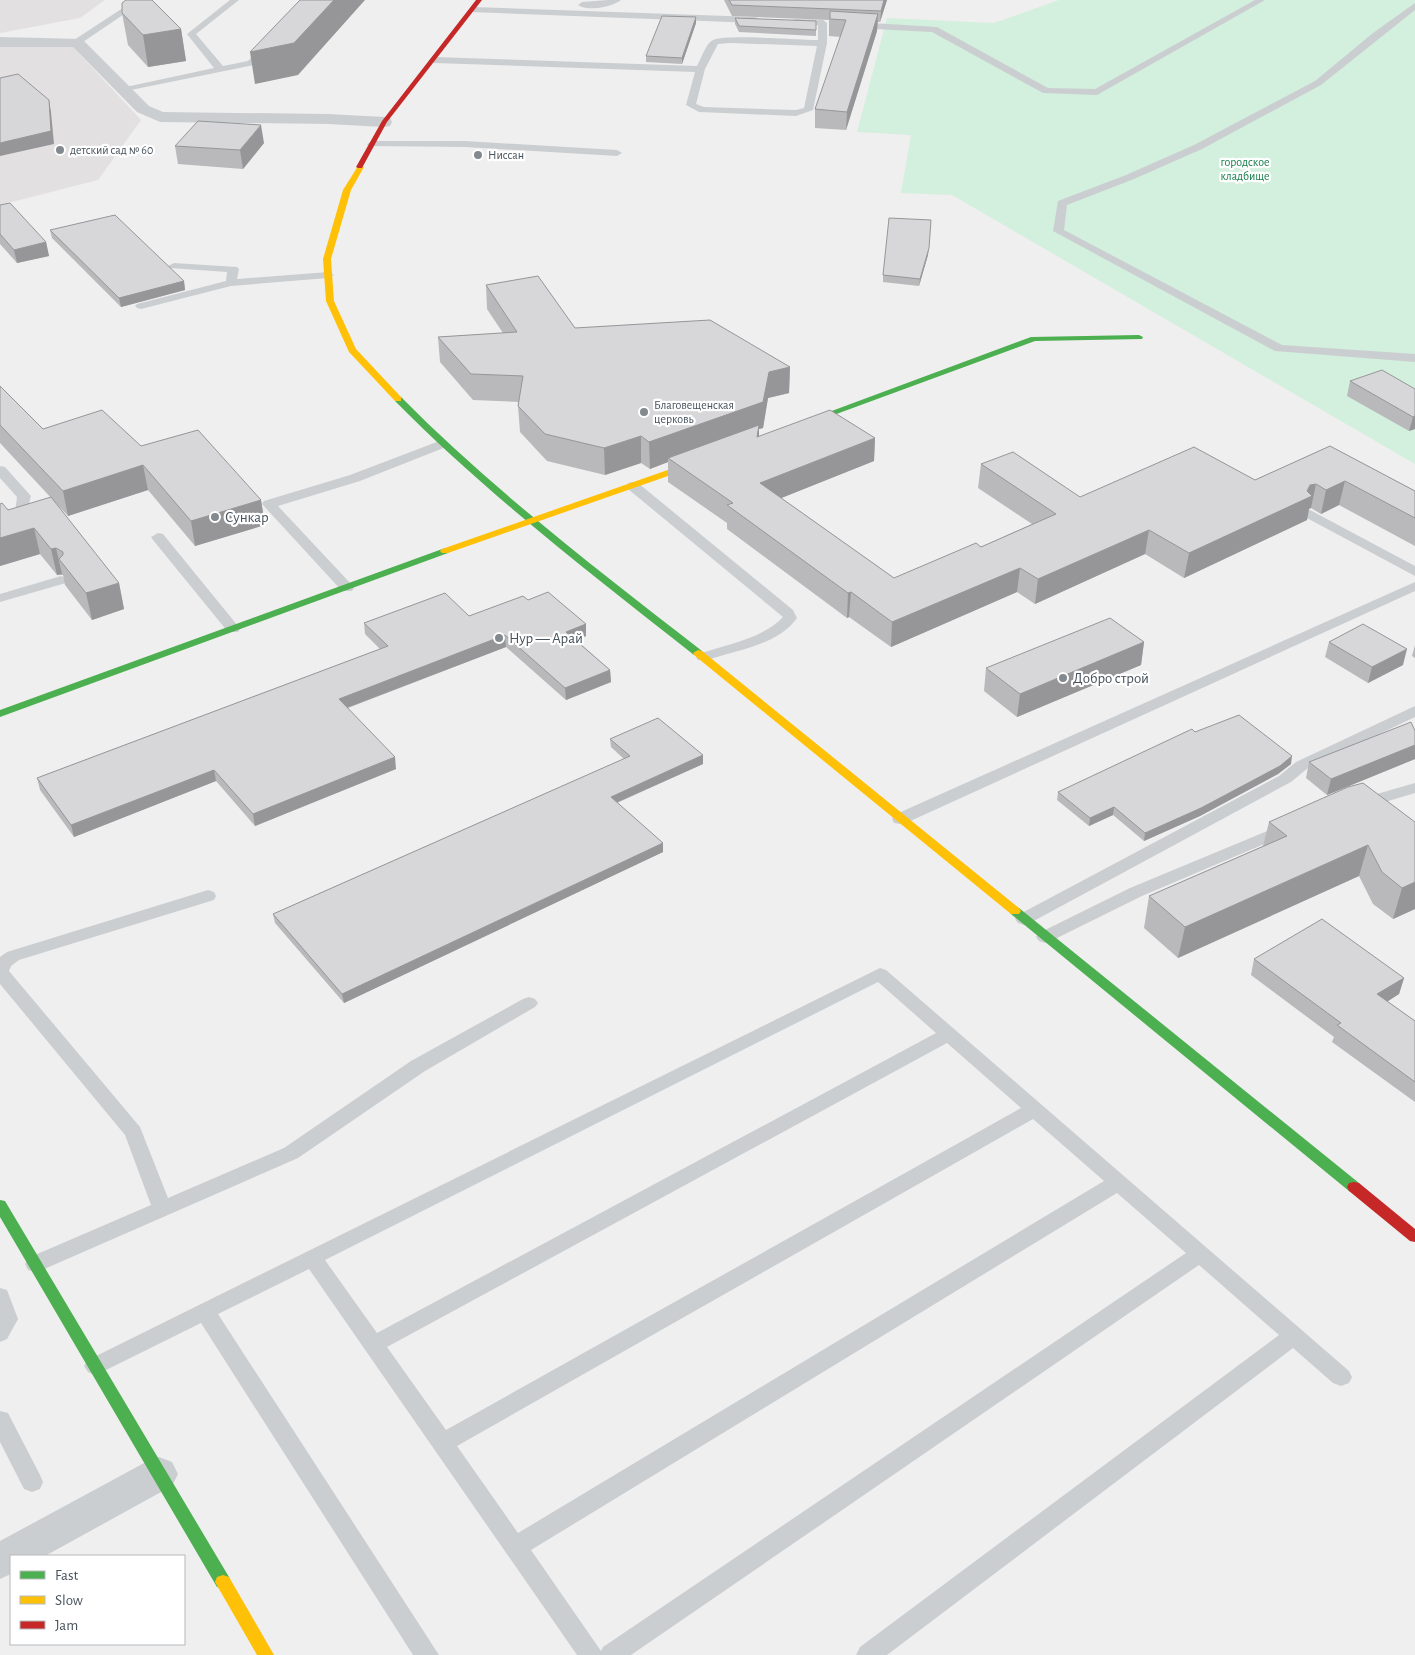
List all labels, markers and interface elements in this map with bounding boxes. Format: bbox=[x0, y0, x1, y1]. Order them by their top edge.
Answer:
marker: детский сад № 60 bbox=[54, 144, 66, 156]
place label: детский сад № 60 bbox=[70, 144, 153, 156]
marker: Ниссан bbox=[472, 149, 484, 161]
place label: Ниссан bbox=[488, 149, 524, 161]
park label: городское кладбище bbox=[1221, 156, 1269, 182]
place label: Благовещенская церковь bbox=[654, 399, 734, 425]
marker: Благовещенская церковь bbox=[638, 406, 650, 418]
place label: Сункар bbox=[225, 510, 269, 525]
marker: Сункар bbox=[209, 511, 221, 523]
place label: Нур — Арай bbox=[509, 631, 583, 646]
marker: Нур — Арай bbox=[493, 632, 505, 644]
place label: Добро строй bbox=[1073, 671, 1149, 686]
marker: Добро строй bbox=[1057, 672, 1069, 684]
legend bbox=[10, 1555, 185, 1645]
text: Fast bbox=[55, 1568, 79, 1583]
text: Slow bbox=[55, 1593, 83, 1608]
text: Jam bbox=[55, 1618, 78, 1633]

